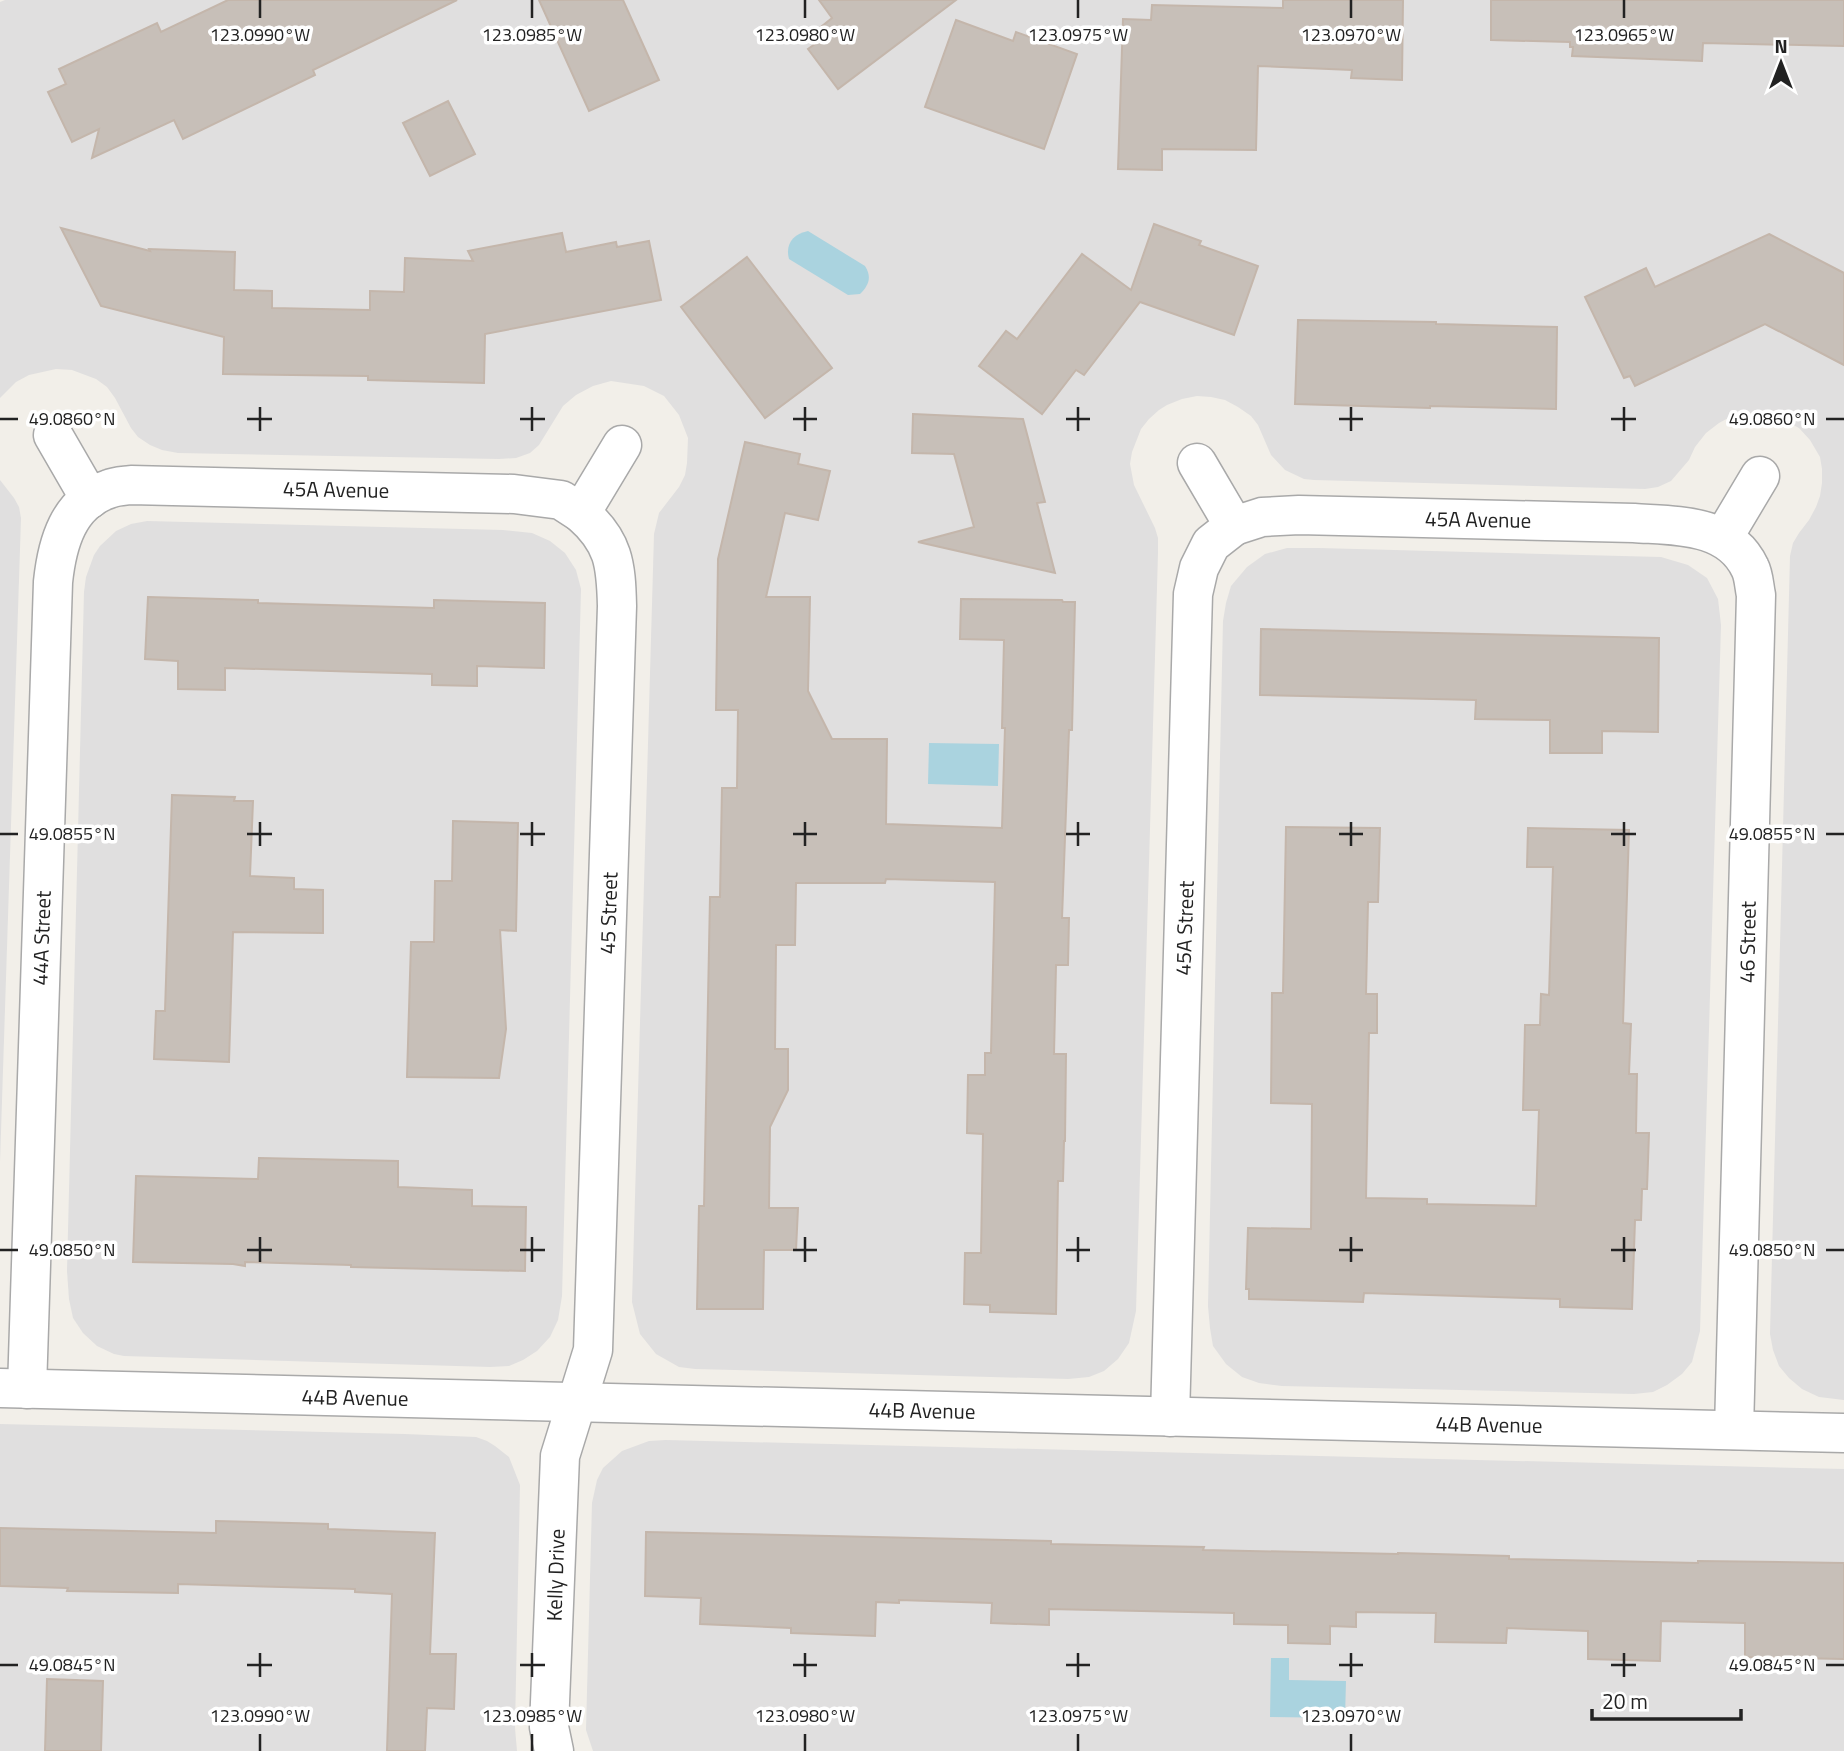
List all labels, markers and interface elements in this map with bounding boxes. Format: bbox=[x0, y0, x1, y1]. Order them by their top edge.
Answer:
text: 123.0990°W bbox=[210, 21, 310, 48]
text: 123.0985°W bbox=[482, 21, 582, 48]
text: 123.0980°W bbox=[755, 21, 855, 48]
text: 123.0975°W bbox=[1028, 21, 1128, 48]
text: 123.0970°W bbox=[1301, 21, 1401, 48]
text: 123.0965°W bbox=[1574, 21, 1674, 48]
north arrow bbox=[1746, 28, 1816, 98]
text: N bbox=[1774, 31, 1788, 60]
text: 49.0860°N bbox=[29, 405, 115, 432]
text: 49.0860°N bbox=[1729, 405, 1815, 432]
street label: 45A Avenue bbox=[283, 472, 389, 506]
street label: 45A Avenue bbox=[1425, 502, 1531, 536]
text: 49.0855°N bbox=[29, 820, 115, 847]
text: 49.0855°N bbox=[1729, 820, 1815, 847]
street label: 45 Street bbox=[591, 871, 625, 955]
street label: 45A Street bbox=[1166, 879, 1202, 976]
street label: 44A Street bbox=[23, 889, 59, 986]
street label: 46 Street bbox=[1730, 900, 1764, 983]
text: 49.0850°N bbox=[29, 1236, 115, 1263]
text: 49.0850°N bbox=[1729, 1236, 1815, 1263]
street label: 44B Avenue bbox=[301, 1380, 409, 1414]
street label: 44B Avenue bbox=[868, 1393, 976, 1427]
street label: 44B Avenue bbox=[1435, 1407, 1543, 1441]
street label: Kelly Drive bbox=[537, 1528, 573, 1622]
text: 49.0845°N bbox=[29, 1651, 115, 1678]
text: 49.0845°N bbox=[1729, 1651, 1815, 1678]
scale bar bbox=[1592, 1678, 1741, 1722]
text: 20 m bbox=[1602, 1685, 1648, 1717]
text: 123.0990°W bbox=[210, 1702, 310, 1729]
text: 123.0985°W bbox=[482, 1702, 582, 1729]
text: 123.0980°W bbox=[755, 1702, 855, 1729]
text: 123.0975°W bbox=[1028, 1702, 1128, 1729]
text: 123.0970°W bbox=[1301, 1702, 1401, 1729]

